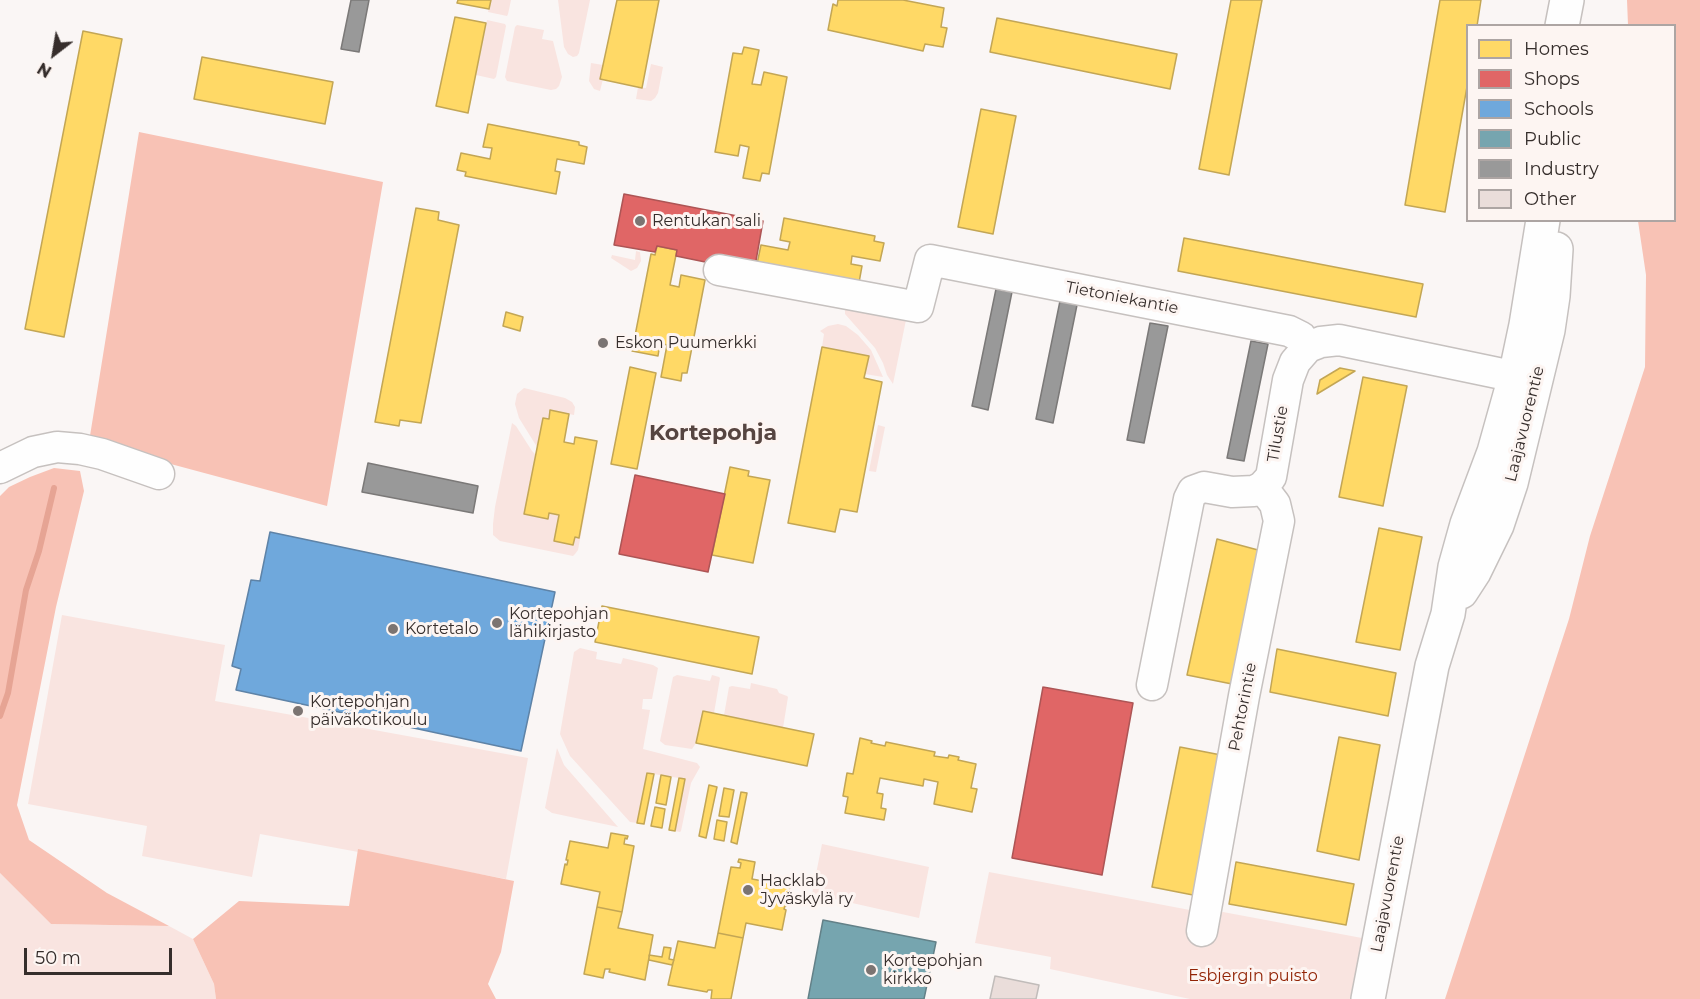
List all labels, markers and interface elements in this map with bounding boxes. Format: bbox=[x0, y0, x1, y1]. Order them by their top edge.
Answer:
north arrow bbox=[24, 24, 84, 84]
legend bbox=[1466, 24, 1676, 222]
text: Homes bbox=[1524, 38, 1589, 60]
text: N bbox=[34, 58, 55, 81]
text: Shops bbox=[1524, 68, 1580, 90]
text: Schools bbox=[1524, 98, 1593, 120]
text: Public bbox=[1524, 128, 1581, 150]
text: Industry bbox=[1524, 158, 1599, 180]
text: Other bbox=[1524, 188, 1577, 210]
place label: Rentukan sali bbox=[652, 211, 761, 231]
marker: Rentukan sali bbox=[633, 214, 647, 228]
street label: Tietoniekantie bbox=[1064, 278, 1180, 318]
place label: Eskon Puumerkki bbox=[615, 333, 757, 353]
marker: Eskon Puumerkki bbox=[596, 336, 610, 350]
street label: Laajavuorentie bbox=[1501, 364, 1549, 484]
street label: Tilustie bbox=[1264, 404, 1292, 464]
district label: Kortepohja bbox=[649, 421, 777, 447]
place label: Kortepohjan lähikirjasto bbox=[509, 604, 609, 642]
marker: Kortepohjan lähikirjasto bbox=[490, 616, 504, 630]
place label: Kortetalo bbox=[405, 619, 478, 639]
marker: Kortetalo bbox=[386, 622, 400, 636]
street label: Pehtorintie bbox=[1225, 661, 1261, 753]
place label: Kortepohjan päiväkotikoulu bbox=[310, 692, 427, 730]
marker: Kortepohjan päiväkotikoulu bbox=[291, 704, 305, 718]
street label: Laajavuorentie bbox=[1367, 834, 1409, 954]
place label: Hacklab Jyväskylä ry bbox=[760, 871, 853, 909]
marker: Hacklab Jyväskylä ry bbox=[741, 883, 755, 897]
scale bar bbox=[27, 936, 176, 974]
text: 50 m bbox=[35, 947, 81, 969]
place label: Kortepohjan kirkko bbox=[883, 951, 983, 989]
marker: Kortepohjan kirkko bbox=[864, 963, 878, 977]
park label: Esbjergin puisto bbox=[1188, 966, 1318, 986]

